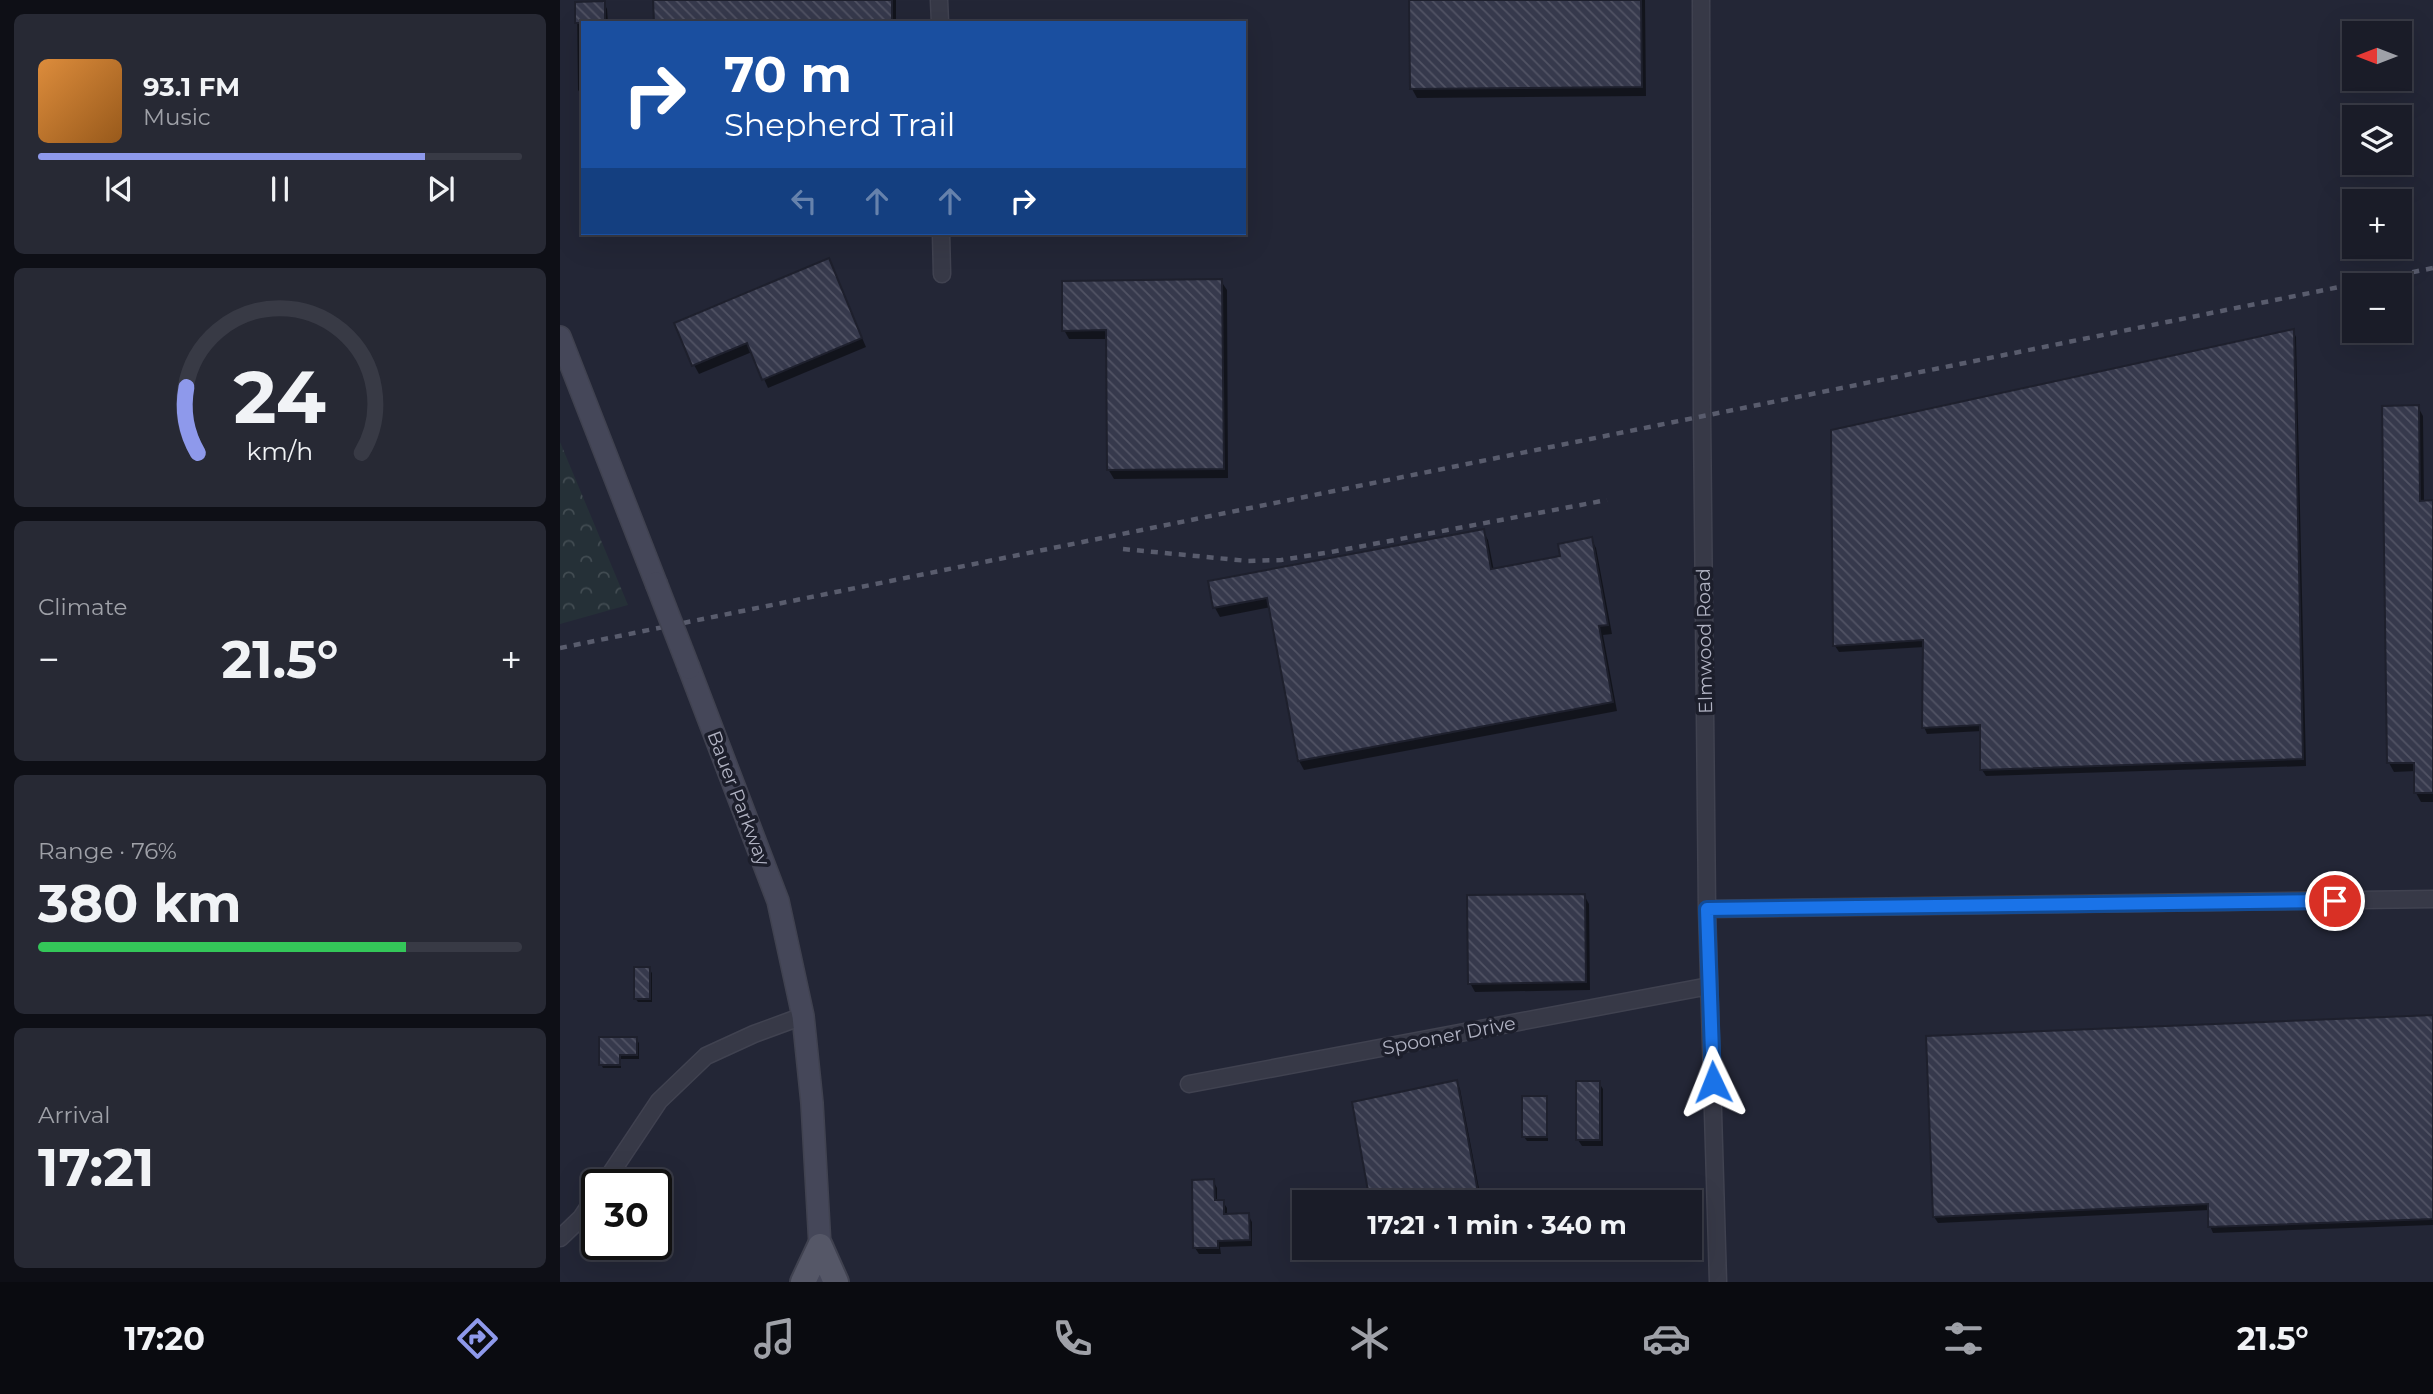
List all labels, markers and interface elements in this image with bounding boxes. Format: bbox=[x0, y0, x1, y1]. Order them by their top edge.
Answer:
north arrow bbox=[2342, 21, 2412, 91]
map controls bbox=[2342, 21, 2412, 343]
text: 70 m bbox=[724, 45, 852, 104]
icon: right bbox=[609, 49, 700, 140]
text: 93.1 FM bbox=[143, 71, 240, 103]
text: Music bbox=[143, 103, 211, 131]
text: Shepherd Trail bbox=[724, 105, 955, 144]
button: layers bbox=[2342, 105, 2412, 175]
icon: previous bbox=[100, 170, 138, 208]
icon: pause bbox=[261, 170, 299, 208]
icon: next bbox=[422, 170, 460, 208]
icon: left bbox=[785, 182, 823, 220]
icon: ahead bbox=[858, 182, 896, 220]
icon: ahead bbox=[931, 182, 969, 220]
icon: right bbox=[1004, 182, 1042, 220]
button: + bbox=[2342, 189, 2412, 259]
button: − bbox=[2342, 273, 2412, 343]
text: 24 bbox=[234, 354, 326, 442]
text: km/h bbox=[247, 436, 313, 466]
street label: Elmwood Road bbox=[1692, 568, 1717, 714]
text: Climate bbox=[38, 593, 127, 621]
text: 21.5° bbox=[221, 628, 339, 691]
text: − bbox=[38, 636, 60, 683]
text: + bbox=[500, 636, 522, 683]
street label: Bauer Parkway bbox=[702, 727, 775, 870]
text: Range · 76% bbox=[38, 837, 177, 865]
pin bbox=[2305, 871, 2365, 931]
text: 380 km bbox=[38, 872, 242, 935]
icon: arrive bbox=[2316, 882, 2354, 920]
street label: Spooner Drive bbox=[1381, 1011, 1518, 1060]
position arrow bbox=[1676, 1045, 1750, 1119]
text: Arrival bbox=[38, 1101, 111, 1129]
text: 17:21 bbox=[38, 1136, 154, 1199]
speed limit sign: 30 bbox=[581, 1169, 672, 1260]
text: 17:21 · 1 min · 340 m bbox=[1367, 1209, 1627, 1241]
icon: directions bbox=[453, 1314, 502, 1363]
icon: music bbox=[750, 1314, 799, 1363]
icon: phone bbox=[1048, 1314, 1097, 1363]
icon: climate bbox=[1345, 1314, 1394, 1363]
icon: car bbox=[1642, 1314, 1691, 1363]
icon: filters bbox=[1939, 1314, 1988, 1363]
text: 17:20 bbox=[124, 1319, 205, 1358]
text: 21.5° bbox=[2237, 1319, 2309, 1358]

